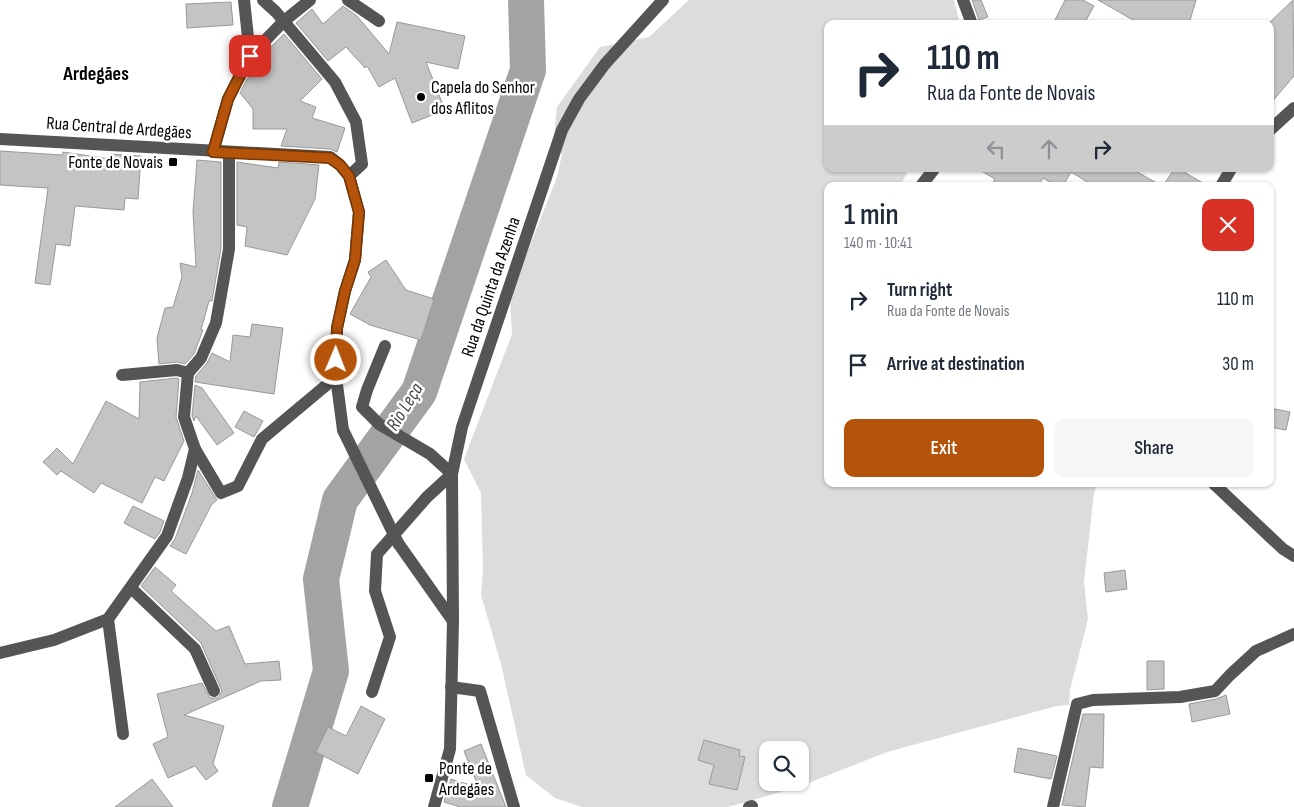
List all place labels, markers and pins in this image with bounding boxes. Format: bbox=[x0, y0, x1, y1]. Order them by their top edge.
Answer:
pin bbox=[229, 35, 271, 77]
place label: Capela do Senhor dos Aflitos bbox=[431, 77, 535, 119]
marker: Capela do Senhor dos Aflitos bbox=[415, 91, 427, 103]
place label: Fonte de Novais bbox=[68, 152, 163, 173]
marker: Fonte de Novais bbox=[167, 156, 179, 168]
place label: Ponte de Ardegães bbox=[438, 758, 494, 800]
marker: Ponte de Ardegães bbox=[423, 772, 435, 784]

